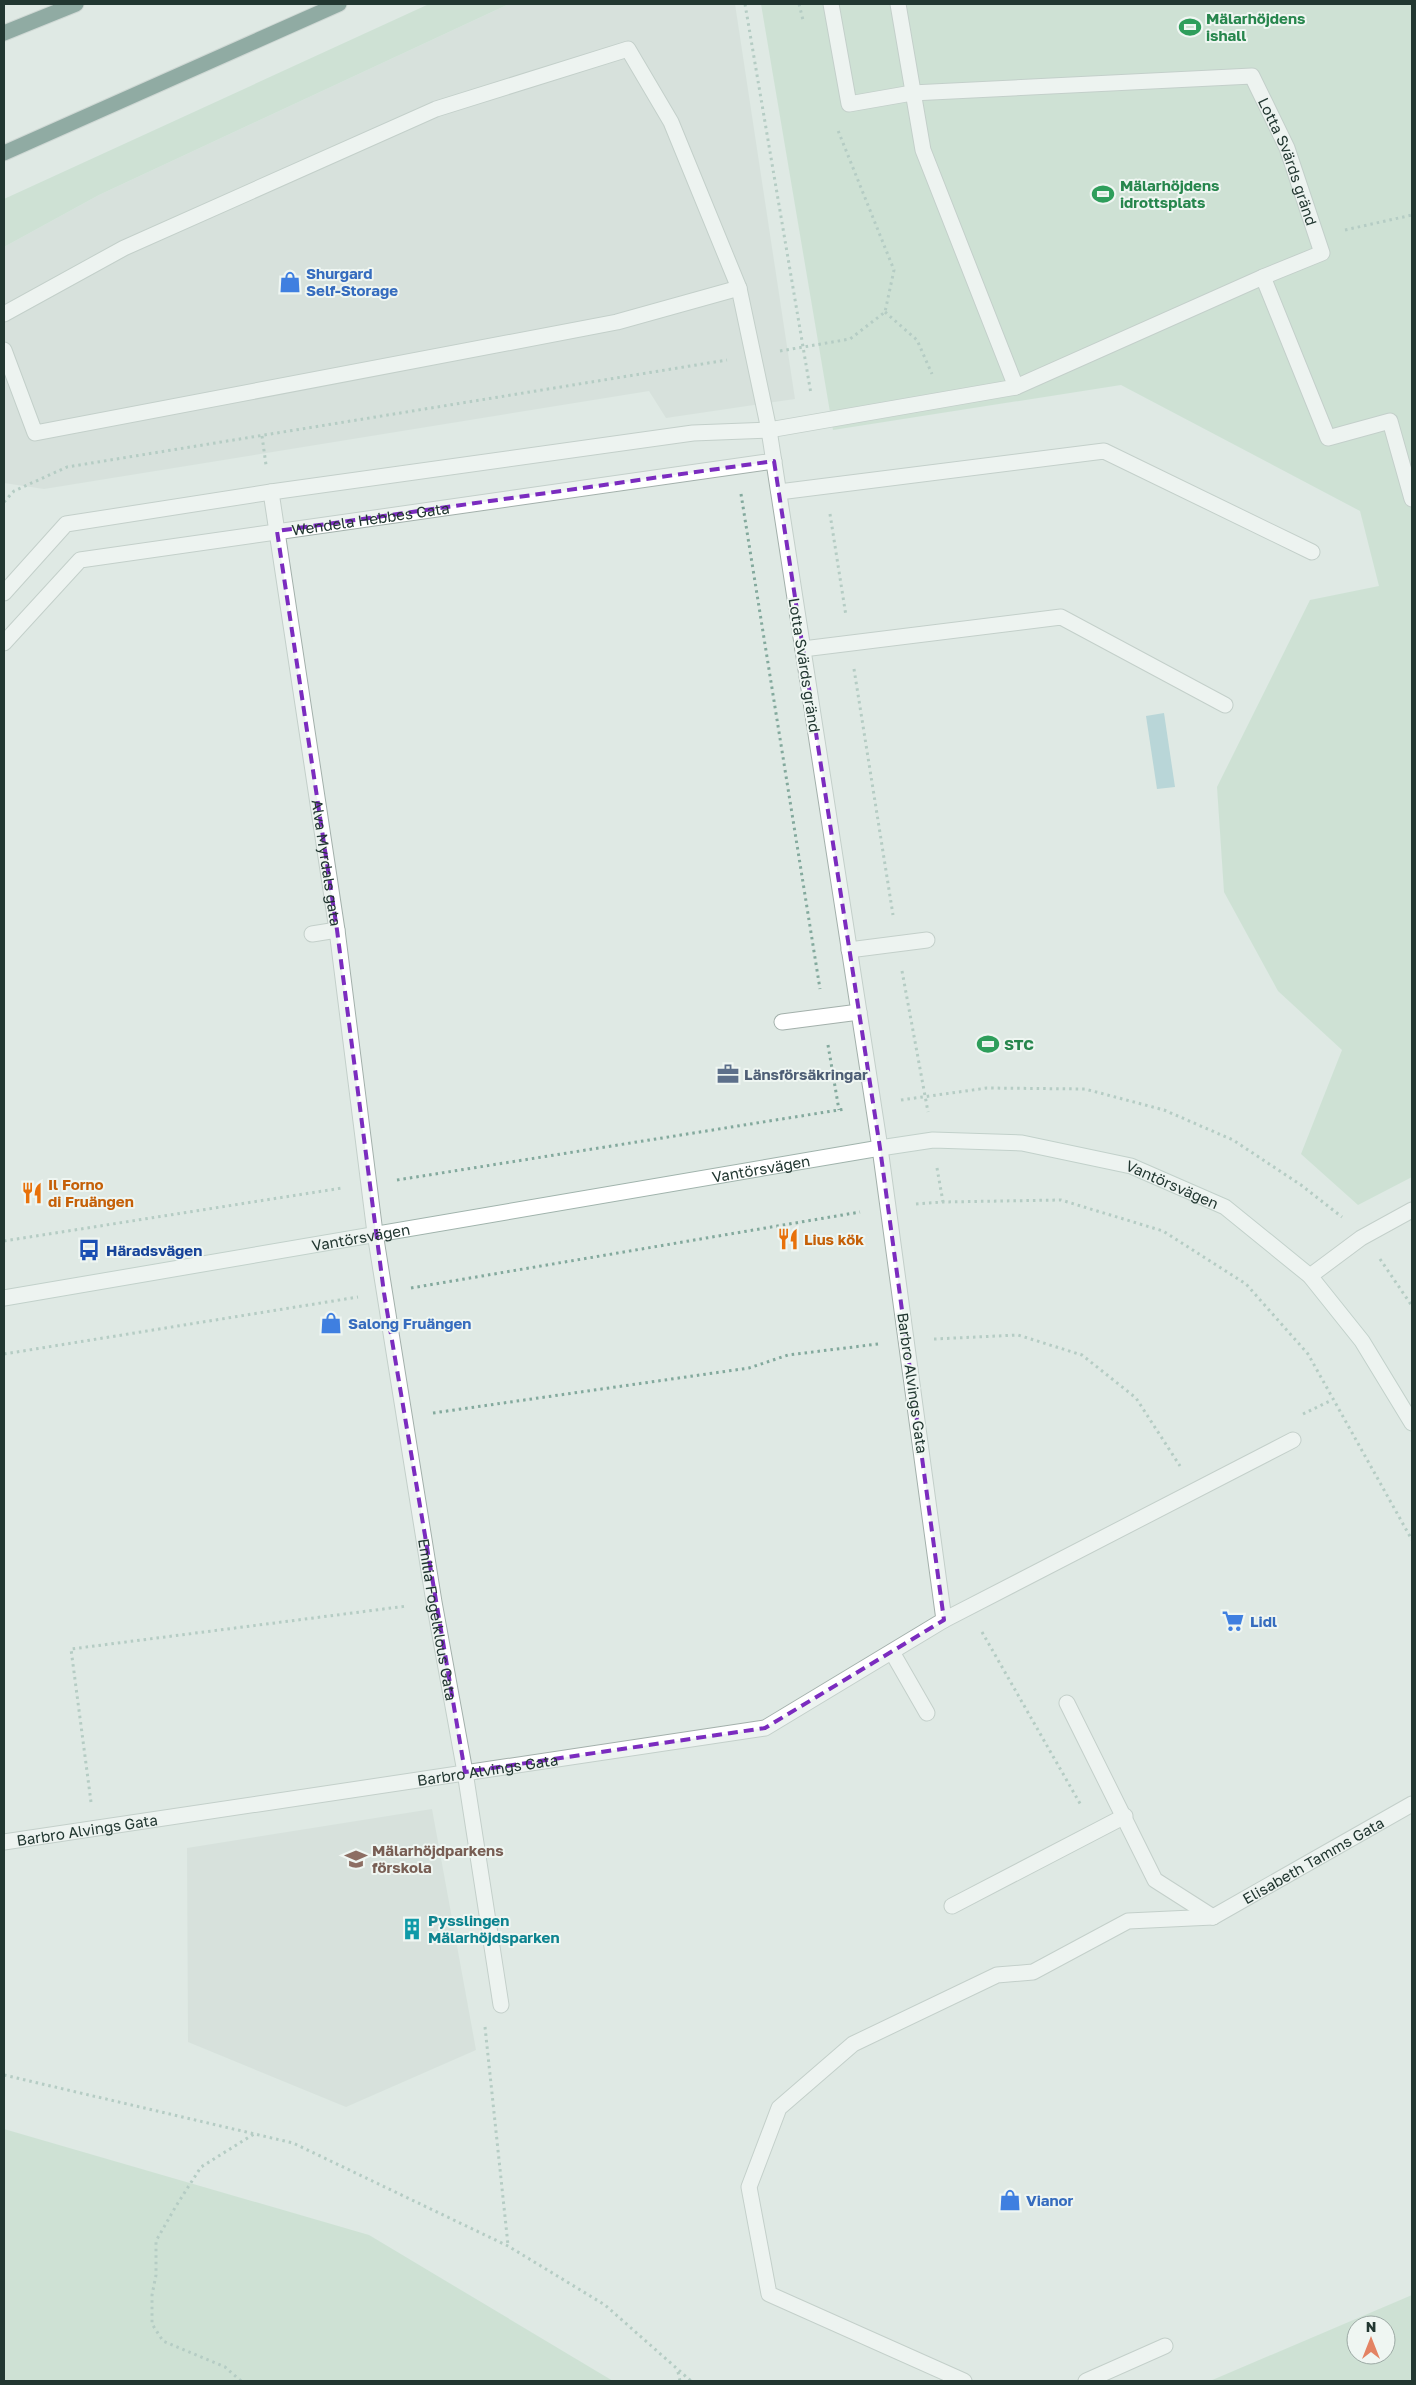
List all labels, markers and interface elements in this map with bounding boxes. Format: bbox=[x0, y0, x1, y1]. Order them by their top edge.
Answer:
place label: Mälarhöjdens ishall bbox=[1206, 9, 1305, 44]
sports icon: Mälarhöjdens ishall bbox=[1177, 14, 1203, 40]
street label: Lotta Svärds gränd bbox=[1255, 94, 1321, 228]
place label: Mälarhöjdens idrottsplats bbox=[1120, 176, 1219, 211]
sports icon: Mälarhöjdens idrottsplats bbox=[1090, 181, 1116, 207]
place label: Shurgard Self-Storage bbox=[306, 264, 398, 299]
shop icon: Shurgard Self-Storage bbox=[277, 269, 303, 295]
street label: Wendela Hebbes Gata bbox=[290, 498, 451, 539]
street label: Lotta Svärds gränd bbox=[785, 596, 825, 734]
street label: Alva Myrdals gata bbox=[308, 798, 345, 927]
sports icon: STC bbox=[975, 1031, 1001, 1057]
place label: STC bbox=[1004, 1035, 1034, 1053]
office icon: Länsförsäkringar bbox=[715, 1061, 741, 1087]
place label: Länsförsäkringar bbox=[744, 1065, 868, 1083]
street label: Vantörsvägen bbox=[711, 1151, 811, 1186]
street label: Vantörsvägen bbox=[1123, 1156, 1222, 1212]
place label: Il Forno di Fruängen bbox=[48, 1175, 134, 1210]
restaurant icon: Il Forno di Fruängen bbox=[19, 1180, 45, 1206]
street label: Vantörsvägen bbox=[310, 1220, 411, 1254]
restaurant icon: Lius kök bbox=[775, 1226, 801, 1252]
place label: Lius kök bbox=[804, 1230, 864, 1248]
bus stop icon: Häradsvägen bbox=[76, 1237, 102, 1263]
place label: Häradsvägen bbox=[106, 1241, 202, 1259]
shop icon: Salong Fruängen bbox=[318, 1310, 344, 1336]
street label: Barbro Alvings Gata bbox=[894, 1311, 932, 1455]
place label: Salong Fruängen bbox=[348, 1314, 471, 1332]
street label: Emilia Fogelklous Gata bbox=[415, 1537, 461, 1702]
supermarket icon: Lidl bbox=[1220, 1608, 1246, 1634]
place label: Lidl bbox=[1250, 1612, 1277, 1630]
street label: Barbro Alvings Gata bbox=[416, 1750, 559, 1789]
street label: Barbro Alvings Gata bbox=[15, 1810, 159, 1849]
street label: Elisabeth Tamms Gata bbox=[1239, 1813, 1387, 1907]
place label: Mälarhöjdparkens förskola bbox=[372, 1841, 504, 1876]
school or university icon: Mälarhöjdparkens förskola bbox=[343, 1846, 369, 1872]
place label: Pysslingen Mälarhöjdsparken bbox=[428, 1911, 560, 1946]
building icon: Pysslingen Mälarhöjdsparken bbox=[399, 1916, 425, 1942]
shop icon: Vianor bbox=[997, 2187, 1023, 2213]
place label: Vianor bbox=[1026, 2191, 1074, 2209]
north arrow bbox=[1346, 2315, 1396, 2365]
text: N bbox=[1366, 2318, 1376, 2335]

